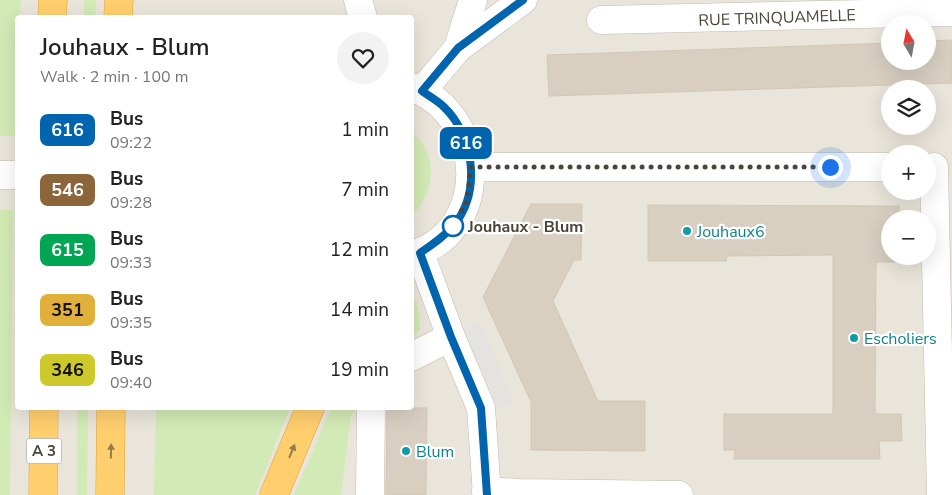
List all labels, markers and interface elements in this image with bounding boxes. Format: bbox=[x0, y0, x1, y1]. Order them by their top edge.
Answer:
street label: RUE TRINQUAMELLE bbox=[698, 4, 856, 32]
north arrow bbox=[881, 15, 936, 70]
map controls bbox=[881, 15, 936, 265]
text: Jouhaux - Blum bbox=[40, 31, 210, 63]
button: heart bbox=[337, 32, 389, 84]
text: Walk · 2 min · 100 m bbox=[40, 66, 188, 88]
button: layers bbox=[881, 80, 936, 135]
text: Bus bbox=[110, 106, 143, 132]
text: 1 min bbox=[341, 117, 389, 143]
text: 616 bbox=[51, 118, 84, 142]
line badge: 616 bbox=[437, 127, 495, 159]
text: 616 bbox=[450, 131, 482, 155]
text: 09:22 bbox=[110, 132, 152, 154]
button: + bbox=[881, 145, 936, 200]
your location bbox=[818, 155, 843, 180]
text: Bus bbox=[110, 166, 143, 192]
text: 7 min bbox=[341, 177, 389, 203]
text: 546 bbox=[51, 178, 84, 202]
text: 09:28 bbox=[110, 192, 152, 214]
button: − bbox=[881, 210, 936, 265]
marker: Jouhaux - Blum bbox=[442, 215, 464, 237]
place label: Jouhaux - Blum bbox=[467, 216, 583, 238]
place label: Jouhaux6 bbox=[696, 221, 765, 243]
marker: Jouhaux6 bbox=[681, 225, 693, 237]
text: Bus bbox=[110, 226, 143, 252]
text: 12 min bbox=[330, 237, 389, 263]
text: 615 bbox=[51, 238, 84, 262]
text: 09:33 bbox=[110, 252, 152, 274]
text: Bus bbox=[110, 286, 143, 312]
text: 14 min bbox=[330, 297, 389, 323]
text: 351 bbox=[51, 298, 84, 322]
text: 09:35 bbox=[110, 312, 152, 334]
place label: Escholiers bbox=[864, 328, 937, 350]
marker: Escholiers bbox=[848, 332, 860, 344]
text: Bus bbox=[110, 346, 143, 372]
text: 19 min bbox=[330, 357, 389, 383]
text: 346 bbox=[51, 358, 84, 382]
text: 09:40 bbox=[110, 372, 152, 394]
road number: A 3 bbox=[27, 438, 62, 464]
place label: Blum bbox=[416, 441, 454, 463]
one-way arrow bbox=[107, 443, 115, 459]
one-way arrow bbox=[288, 443, 296, 458]
marker: Blum bbox=[400, 445, 412, 457]

